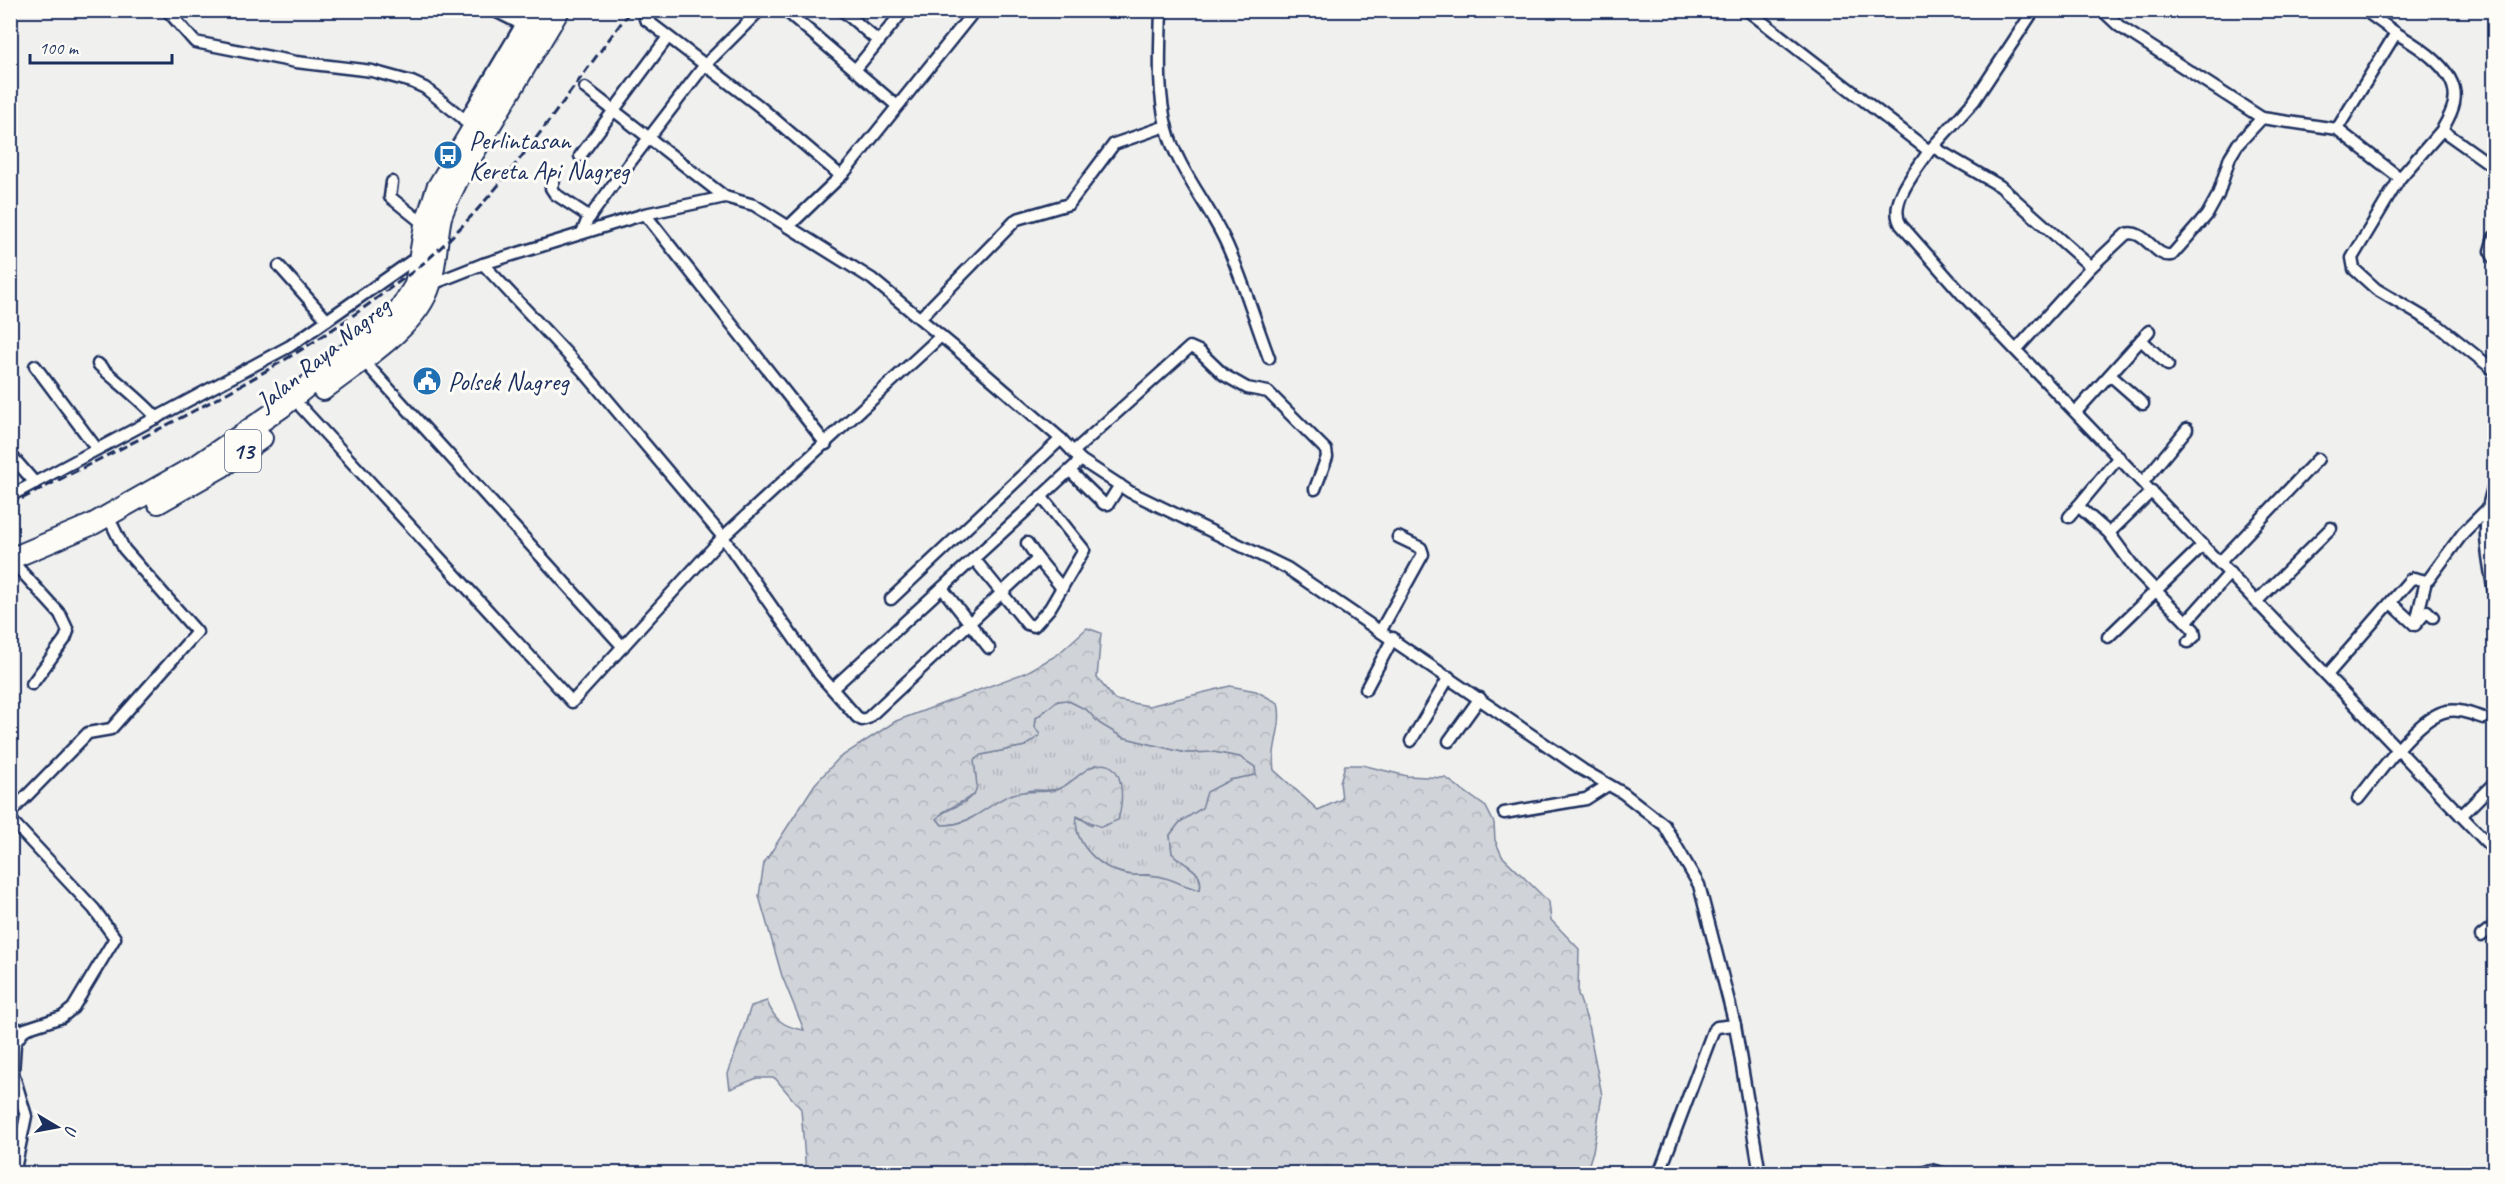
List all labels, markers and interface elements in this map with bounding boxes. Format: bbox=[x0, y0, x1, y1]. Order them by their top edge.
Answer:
scale bar bbox=[30, 27, 172, 65]
text: 100 m bbox=[39, 37, 80, 59]
place label: Perlintasan Kereta Api Nagreg bbox=[469, 124, 631, 187]
bus stop icon: Perlintasan Kereta Api Nagreg bbox=[432, 139, 464, 171]
street label: Jalan Raya Nagreg bbox=[248, 289, 398, 420]
public building icon: Polsek Nagreg bbox=[411, 365, 443, 397]
place label: Polsek Nagreg bbox=[448, 365, 570, 398]
road number: 13 bbox=[225, 430, 261, 472]
north arrow bbox=[27, 1097, 87, 1157]
text: U bbox=[60, 1124, 81, 1138]

